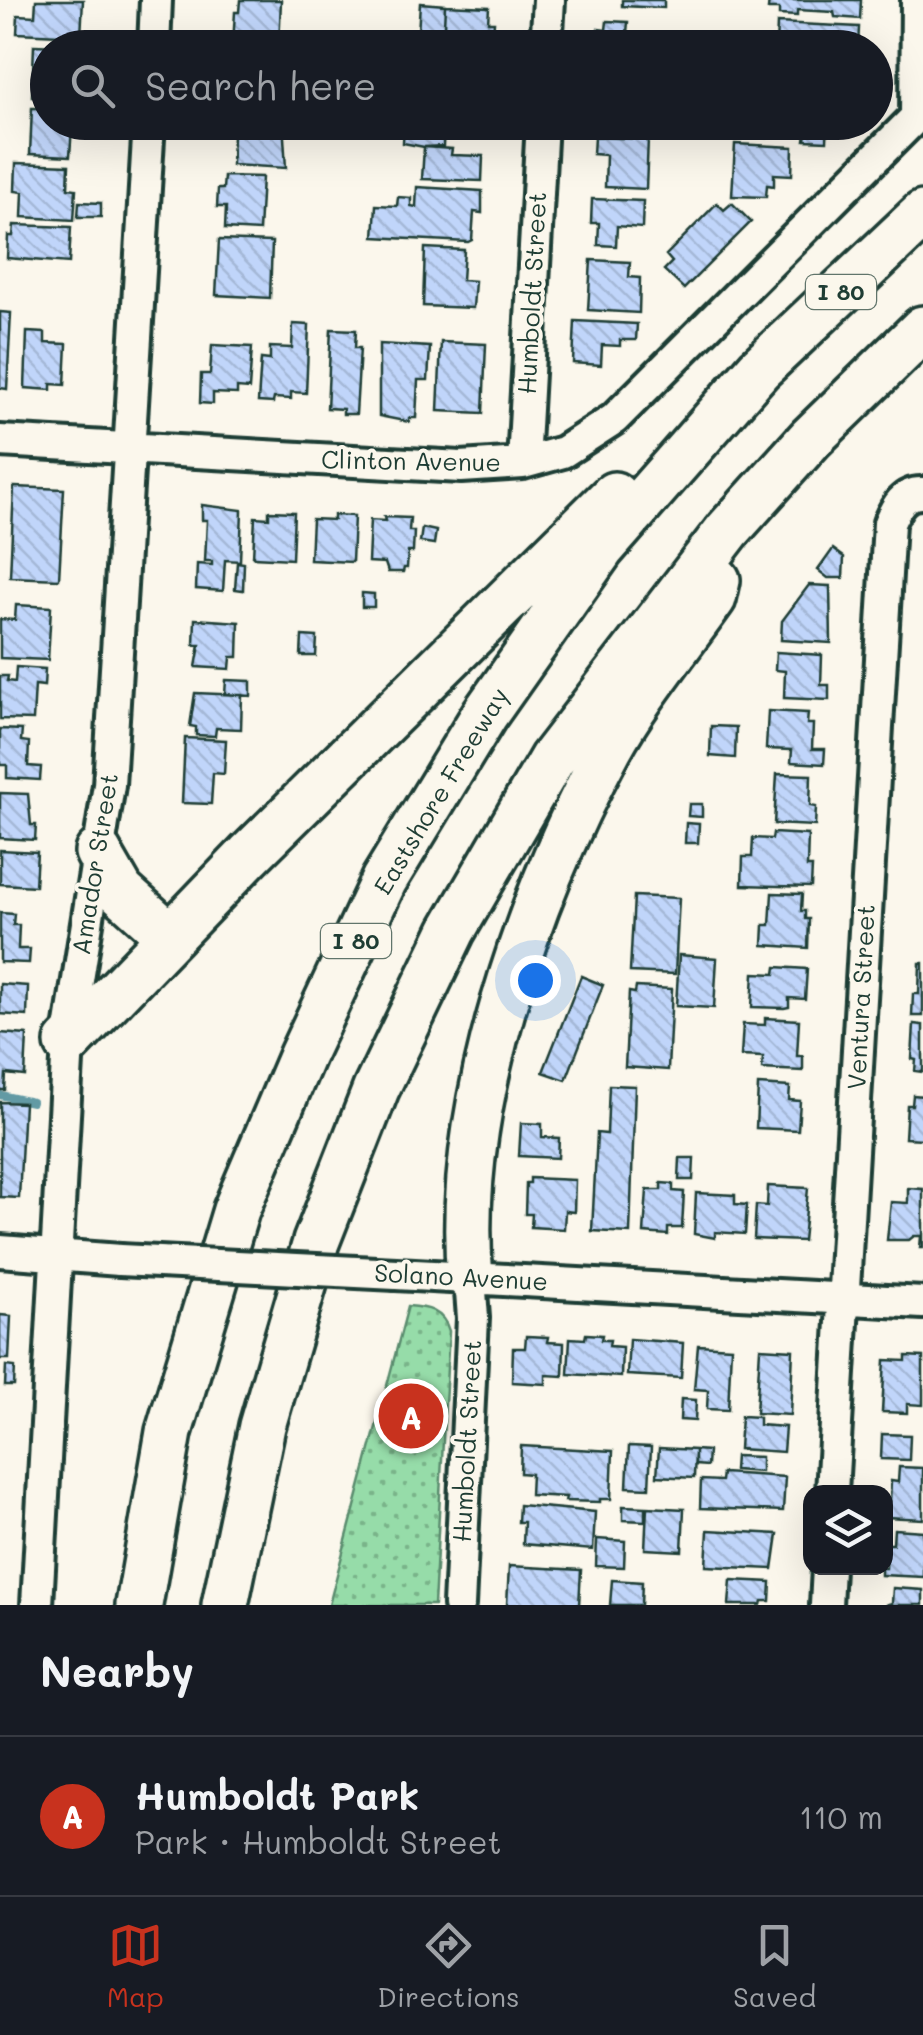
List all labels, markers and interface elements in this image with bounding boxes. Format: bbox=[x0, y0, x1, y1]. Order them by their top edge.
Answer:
search box bbox=[30, 30, 893, 140]
icon: search bbox=[65, 58, 120, 113]
text: Search here bbox=[145, 60, 376, 110]
street label: Humboldt Street bbox=[510, 191, 552, 395]
road number: I 80 bbox=[806, 275, 876, 309]
street label: Clinton Avenue bbox=[321, 442, 501, 478]
street label: Eastshore Freeway bbox=[366, 681, 515, 900]
street label: Amador Street bbox=[64, 771, 124, 957]
street label: Ventura Street bbox=[839, 903, 881, 1091]
road number: I 80 bbox=[321, 924, 391, 958]
your location bbox=[510, 955, 561, 1006]
street label: Solano Avenue bbox=[373, 1255, 549, 1297]
street label: Humboldt Street bbox=[445, 1339, 487, 1543]
pin: A bbox=[378, 1378, 444, 1454]
map controls bbox=[803, 1485, 893, 1575]
button: layers bbox=[803, 1485, 893, 1575]
text: Nearby bbox=[40, 1643, 194, 1698]
text: Humboldt Park bbox=[135, 1770, 419, 1820]
text: A bbox=[61, 1795, 84, 1837]
text: 110 m bbox=[799, 1795, 883, 1837]
text: Park · Humboldt Street bbox=[135, 1820, 502, 1862]
tab: Map bbox=[107, 1918, 164, 2014]
tab: Directions bbox=[377, 1918, 520, 2014]
tab: Saved bbox=[733, 1918, 816, 2014]

